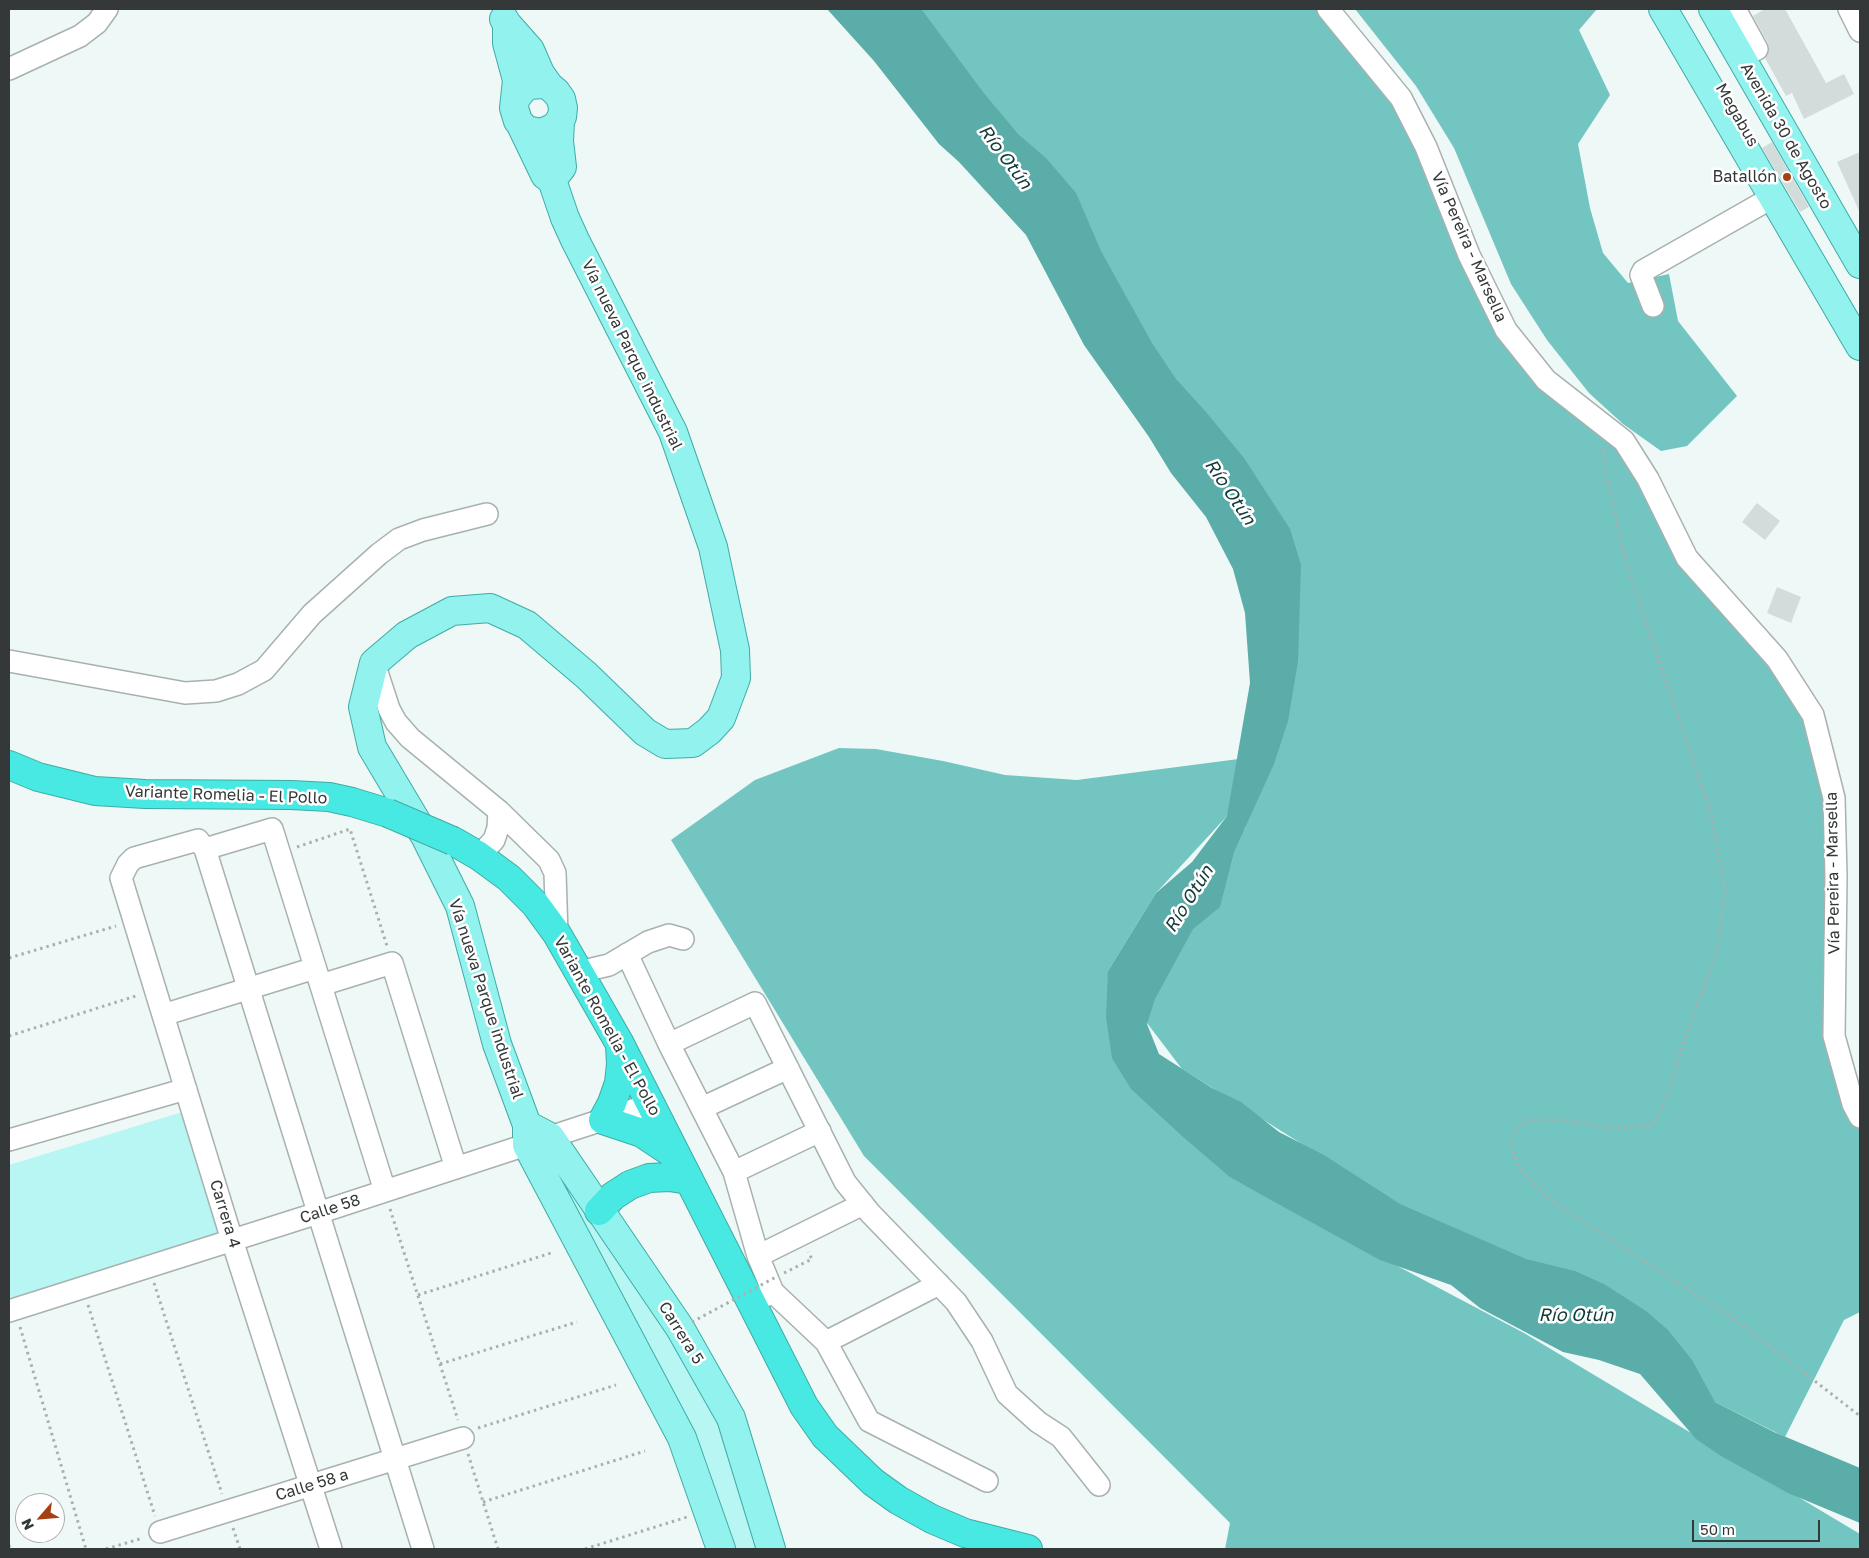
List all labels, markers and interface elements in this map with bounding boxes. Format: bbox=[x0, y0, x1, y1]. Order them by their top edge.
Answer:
street label: Avenida 30 de Agosto bbox=[1736, 60, 1836, 212]
street label: Megabus bbox=[1711, 80, 1763, 150]
water label: Río Otún bbox=[974, 121, 1036, 193]
place label: Batallón bbox=[1712, 167, 1777, 187]
street label: Vía Pereira - Marsella bbox=[1427, 169, 1511, 325]
marker: Batallón bbox=[1781, 171, 1793, 183]
street label: Vía nueva Parque industrial bbox=[577, 257, 687, 453]
water label: Río Otún bbox=[1200, 455, 1260, 529]
street label: Variante Romelia - El Pollo bbox=[124, 782, 328, 808]
street label: Vía Pereira - Marsella bbox=[1822, 792, 1844, 954]
water label: Río Otún bbox=[1160, 862, 1218, 936]
street label: Vía nueva Parque industrial bbox=[444, 896, 528, 1102]
street label: Variante Romelia - El Pollo bbox=[550, 933, 664, 1119]
street label: Carrera 4 bbox=[206, 1178, 244, 1250]
street label: Calle 58 bbox=[297, 1190, 363, 1228]
street label: Carrera 5 bbox=[654, 1298, 708, 1368]
water label: Río Otún bbox=[1539, 1304, 1613, 1326]
street label: Calle 58 a bbox=[273, 1465, 351, 1505]
north arrow bbox=[15, 1493, 65, 1543]
scale bar bbox=[1694, 1510, 1822, 1542]
text: N bbox=[17, 1516, 37, 1533]
text: 50 m bbox=[1700, 1520, 1735, 1538]

